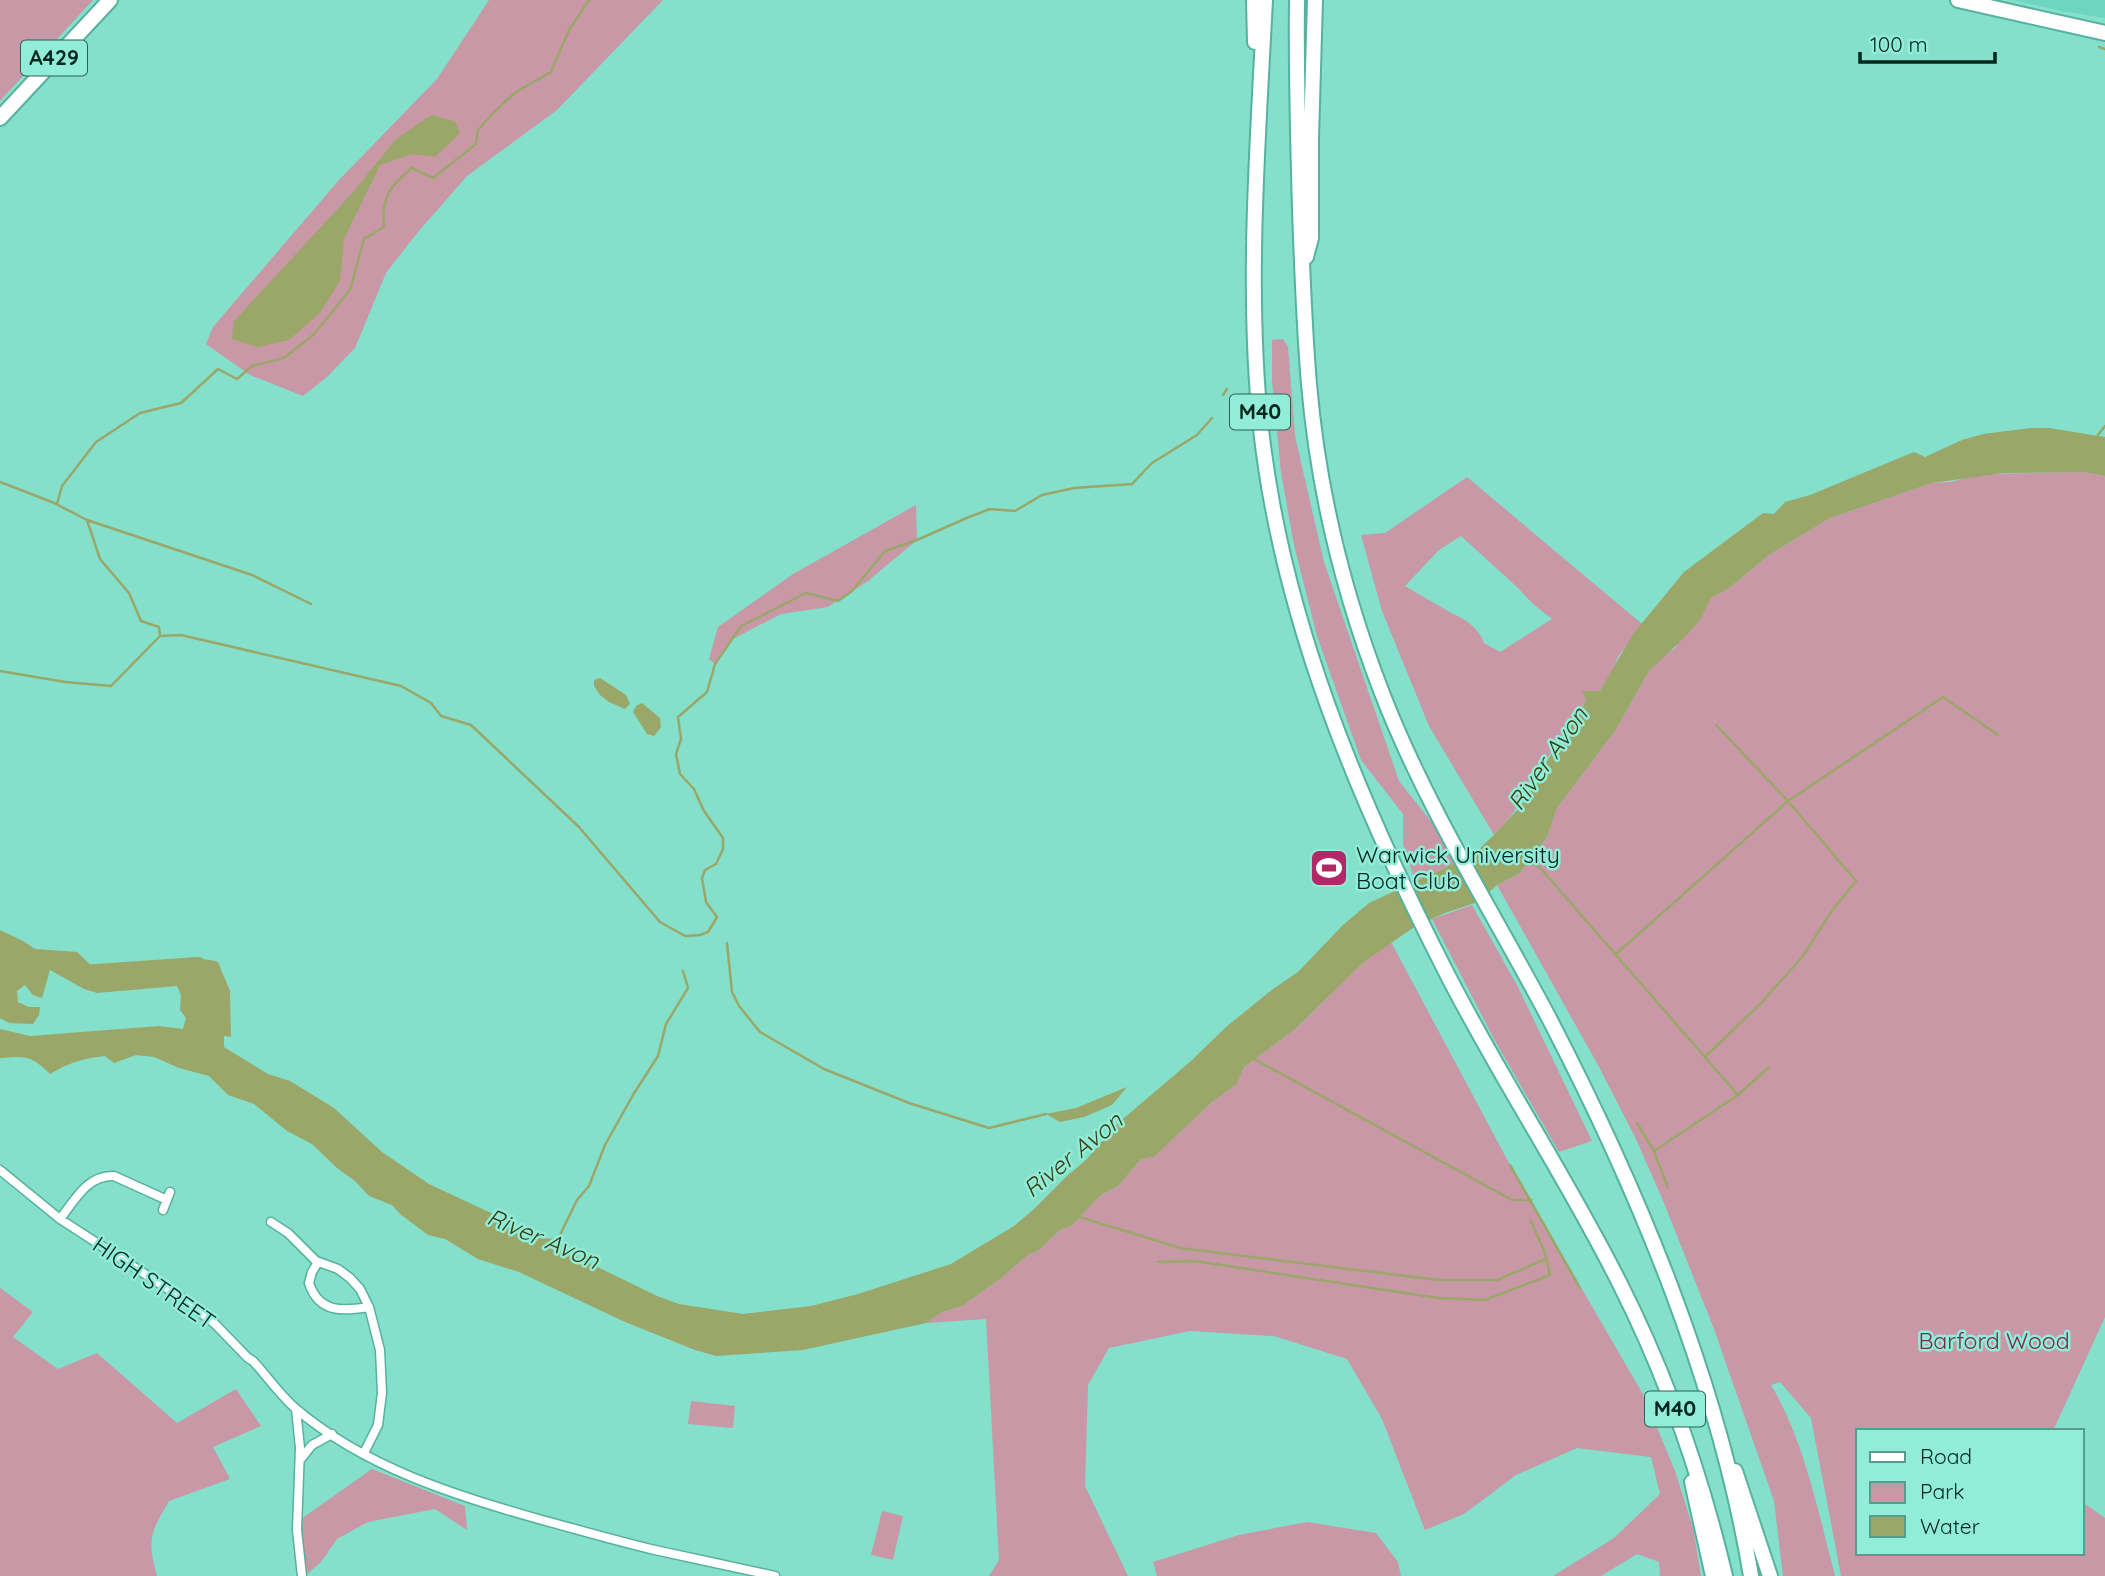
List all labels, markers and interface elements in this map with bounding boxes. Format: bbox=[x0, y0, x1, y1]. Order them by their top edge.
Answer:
scale bar bbox=[1860, 21, 1995, 65]
text: 100 m bbox=[1870, 31, 1928, 57]
road number: A429 bbox=[21, 41, 87, 76]
road number: M40 bbox=[1230, 394, 1290, 430]
water label: River Avon bbox=[1501, 700, 1594, 816]
place label: Warwick University Boat Club bbox=[1356, 840, 1560, 895]
sports icon: Warwick University Boat Club bbox=[1308, 847, 1350, 889]
water label: River Avon bbox=[1017, 1104, 1129, 1203]
water label: River Avon bbox=[483, 1201, 605, 1276]
street label: HIGH STREET bbox=[87, 1230, 221, 1336]
park label: Barford Wood bbox=[1918, 1326, 2070, 1355]
road number: M40 bbox=[1645, 1392, 1705, 1426]
legend bbox=[1856, 1429, 2084, 1555]
text: Road bbox=[1920, 1443, 1972, 1469]
text: Park bbox=[1920, 1478, 1964, 1504]
text: Water bbox=[1920, 1513, 1980, 1539]

